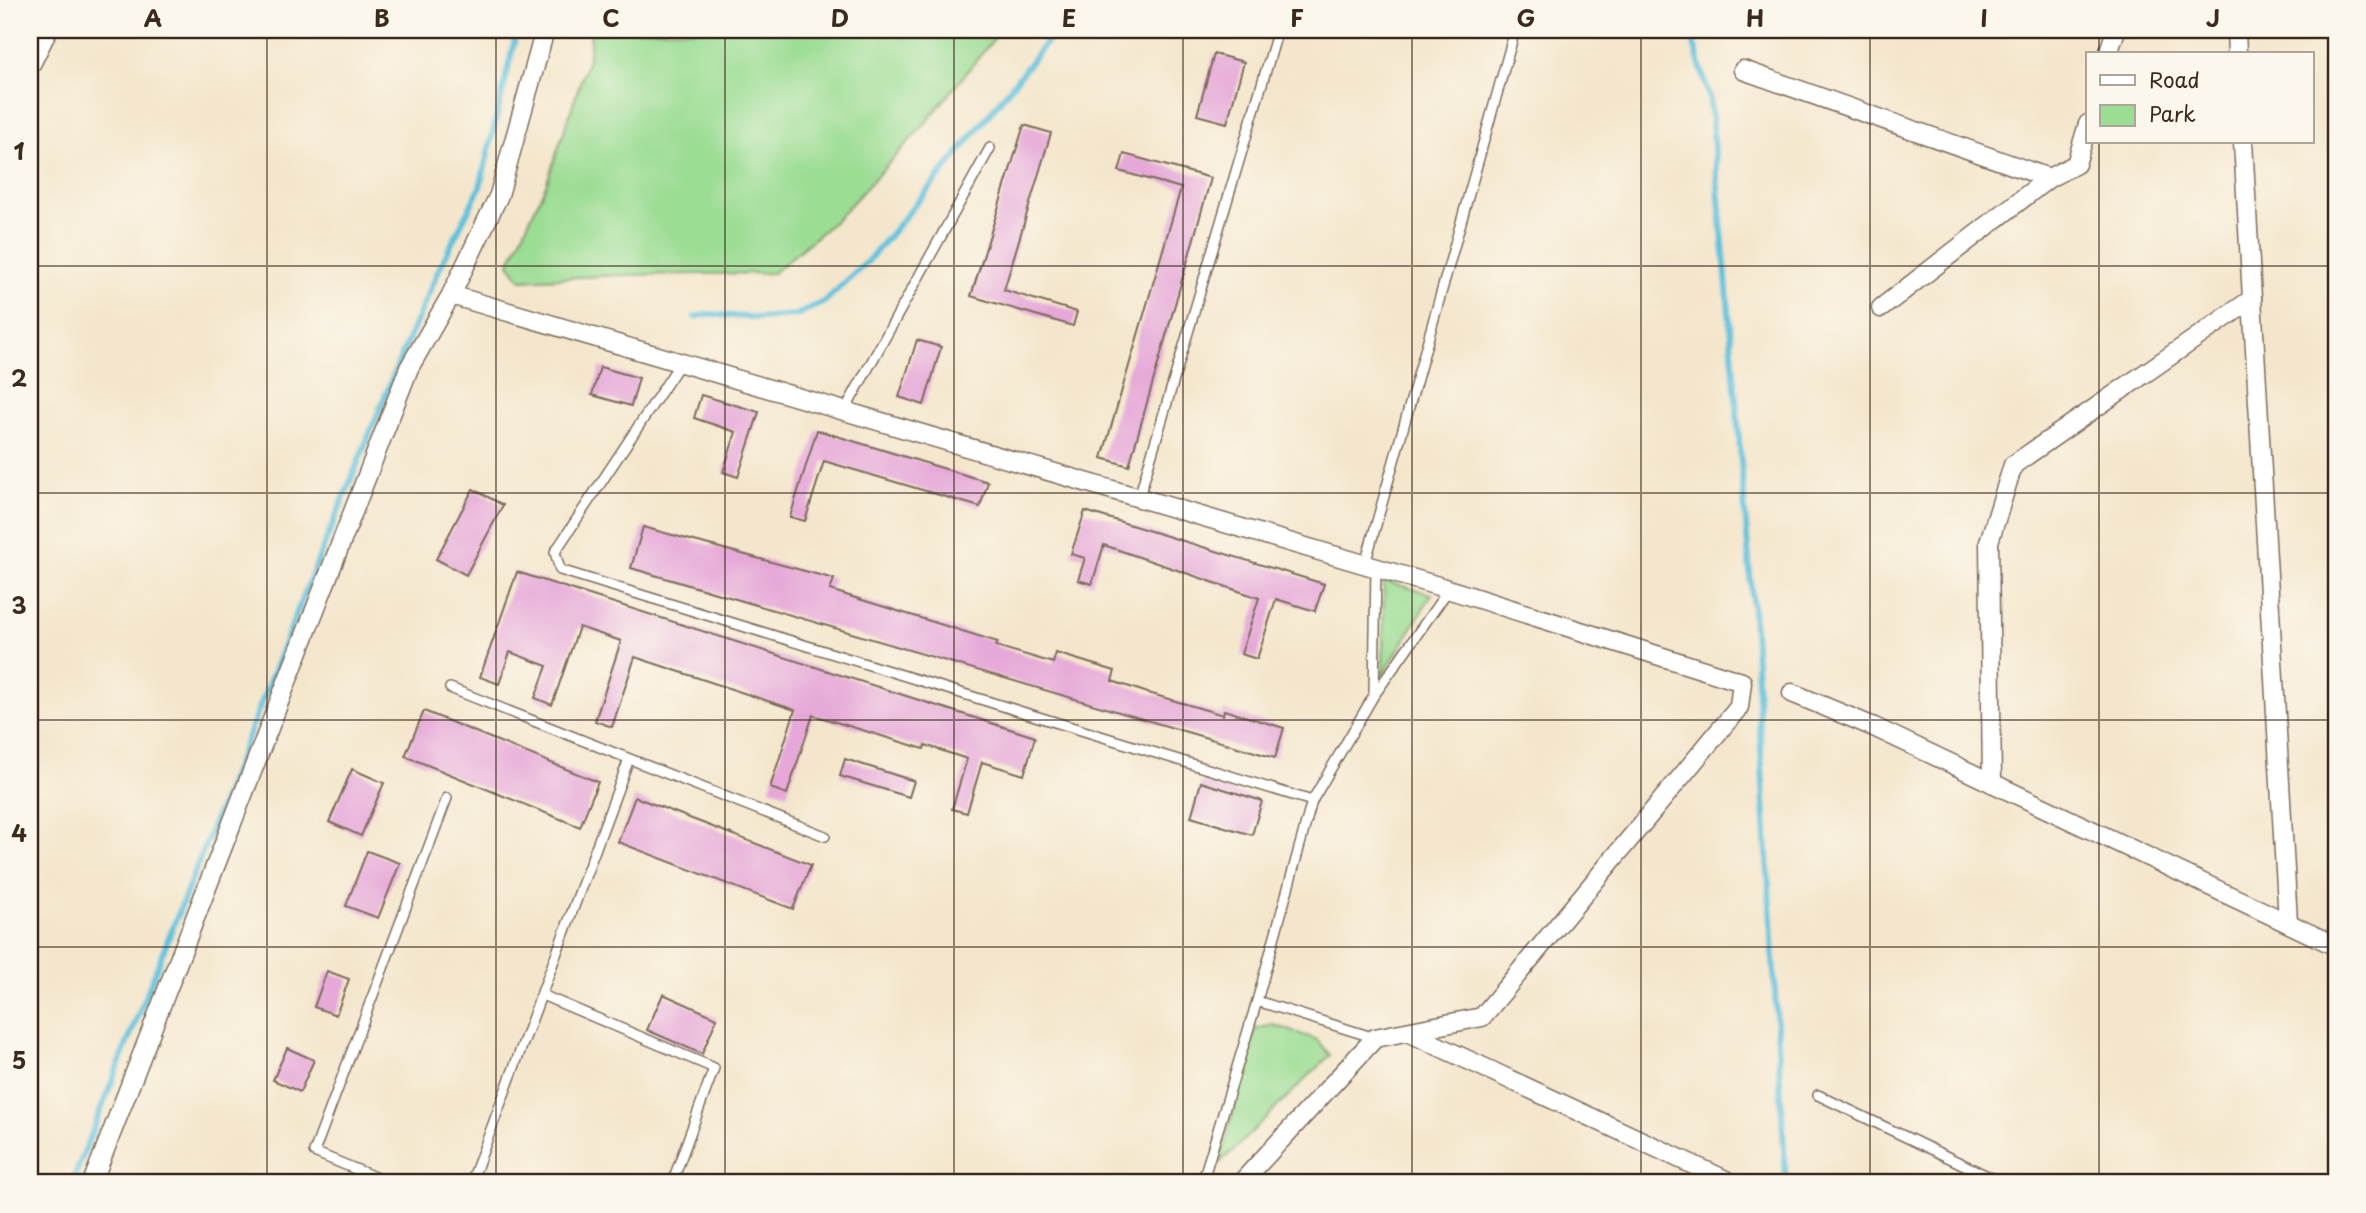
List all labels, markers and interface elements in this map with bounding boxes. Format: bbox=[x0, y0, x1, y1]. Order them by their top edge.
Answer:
text: A bbox=[144, 0, 162, 35]
text: B bbox=[374, 0, 390, 35]
text: C bbox=[602, 0, 620, 35]
text: D bbox=[831, 0, 849, 35]
text: E bbox=[1062, 0, 1076, 35]
text: F bbox=[1290, 0, 1304, 35]
text: G bbox=[1517, 0, 1535, 35]
text: H bbox=[1746, 0, 1764, 35]
text: I bbox=[1980, 0, 1988, 35]
text: J bbox=[2206, 0, 2220, 35]
legend bbox=[2086, 52, 2314, 144]
text: Road bbox=[2149, 63, 2200, 95]
text: Park bbox=[2149, 97, 2196, 129]
text: 1 bbox=[14, 133, 25, 168]
text: 2 bbox=[11, 360, 27, 395]
text: 3 bbox=[11, 587, 27, 622]
text: 4 bbox=[11, 815, 27, 850]
text: 5 bbox=[12, 1042, 26, 1077]

